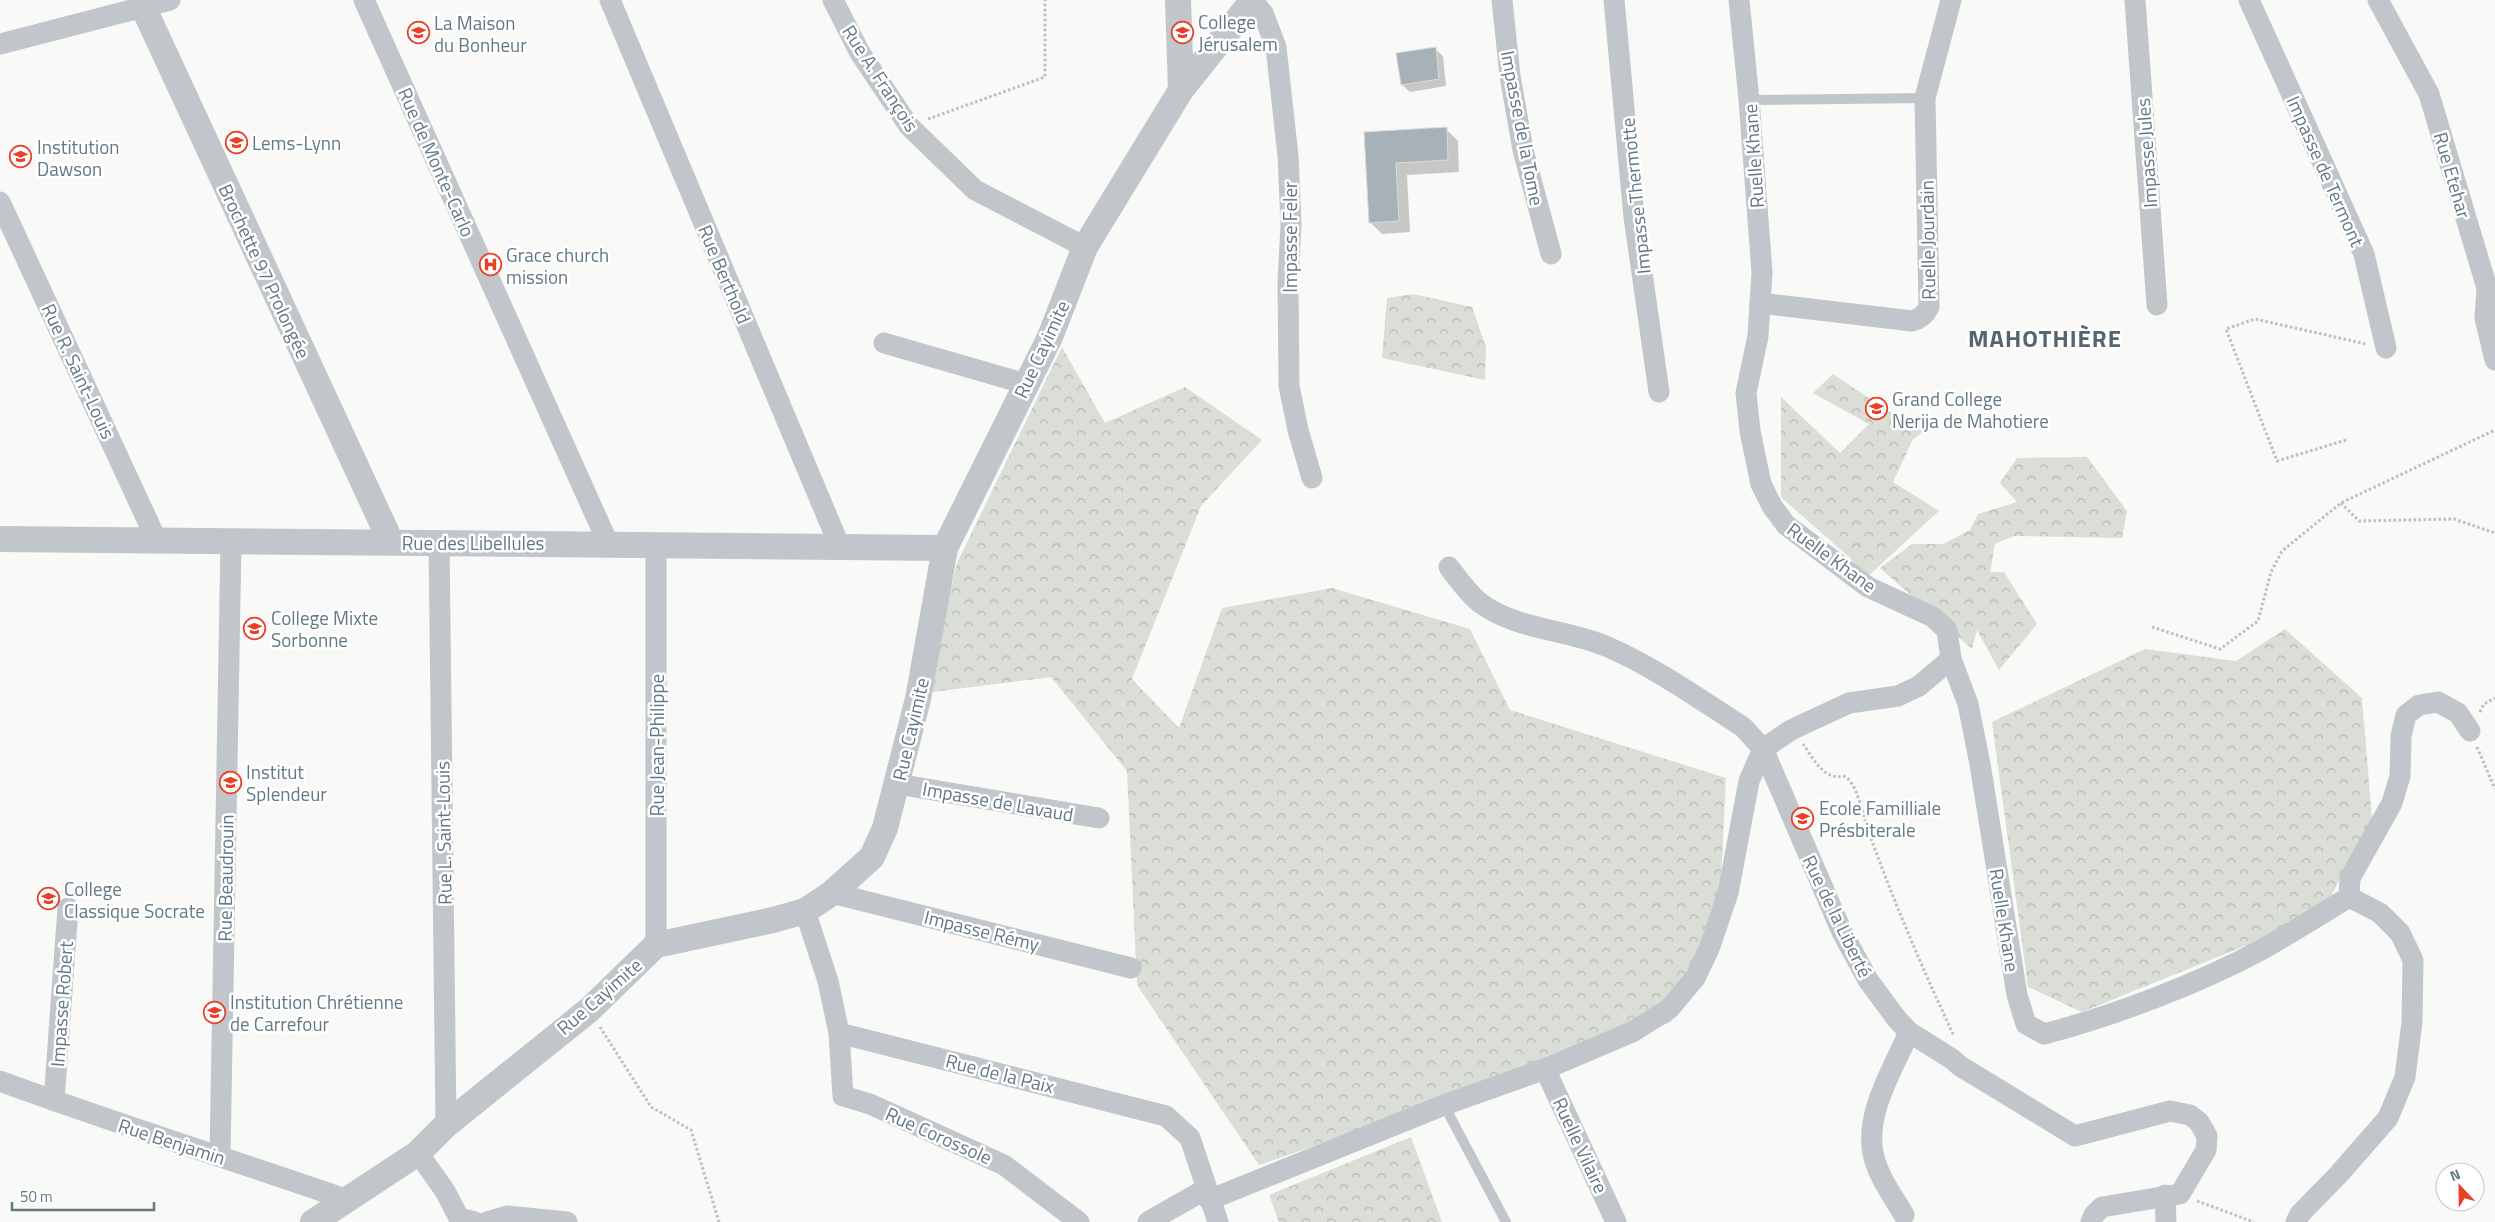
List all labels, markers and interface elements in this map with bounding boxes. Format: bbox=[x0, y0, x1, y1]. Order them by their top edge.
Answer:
place label: College Jérusalem bbox=[1198, 7, 1278, 58]
place label: La Maison du Bonheur bbox=[434, 8, 527, 59]
street label: Rue A. François bbox=[836, 19, 927, 137]
school or university icon: College Jérusalem bbox=[1170, 20, 1194, 44]
school or university icon: La Maison du Bonheur bbox=[406, 21, 430, 45]
street label: Impasse de la Tome bbox=[1494, 48, 1552, 208]
street label: Rue de Monte-Carlo bbox=[391, 83, 483, 241]
street label: Impasse de Termont bbox=[2280, 91, 2372, 251]
street label: Impasse Jules bbox=[2128, 97, 2164, 209]
street label: Ruelle Khane bbox=[1735, 103, 1771, 209]
street label: Impasse Thermotte bbox=[1612, 117, 1658, 275]
place label: Lems-Lynn bbox=[252, 128, 341, 157]
street label: Rue Etehar bbox=[2427, 128, 2479, 222]
school or university icon: Lems-Lynn bbox=[224, 130, 248, 154]
place label: Institution Dawson bbox=[37, 132, 119, 183]
school or university icon: Institution Dawson bbox=[9, 145, 33, 169]
street label: Brochette 97 Prolongée bbox=[212, 179, 318, 363]
street label: Ruelle Jourdain bbox=[1911, 180, 1943, 300]
street label: Impasse Feler bbox=[1275, 181, 1304, 293]
street label: Rue Berthold bbox=[691, 220, 759, 328]
place label: Grace church mission bbox=[506, 240, 609, 291]
hospital icon: Grace church mission bbox=[478, 253, 502, 277]
street label: Rue Cayimite bbox=[1006, 295, 1076, 403]
street label: Rue R. Saint-Louis bbox=[35, 299, 123, 444]
district label: MAHOTHIÈRE bbox=[1968, 320, 2122, 356]
place label: Grand College Nerija de Mahotiere bbox=[1892, 384, 2049, 435]
school or university icon: Grand College Nerija de Mahotiere bbox=[1864, 397, 1888, 421]
street label: Ruelle Khane bbox=[1781, 515, 1883, 599]
street label: Rue des Libellules bbox=[402, 528, 545, 557]
place label: College Mixte Sorbonne bbox=[271, 603, 378, 654]
school or university icon: College Mixte Sorbonne bbox=[243, 616, 267, 640]
street label: Rue Jean-Philippe bbox=[642, 674, 671, 816]
street label: Rue Cayimite bbox=[884, 675, 936, 783]
place label: Institut Splendeur bbox=[246, 757, 327, 808]
street label: Rue L. Saint-Louis bbox=[427, 761, 459, 905]
school or university icon: Institut Splendeur bbox=[218, 770, 242, 794]
street label: Impasse de Lavaud bbox=[920, 773, 1076, 829]
place label: Ecole Familliale Présbiterale bbox=[1819, 793, 1941, 844]
school or university icon: Ecole Familliale Présbiterale bbox=[1791, 806, 1815, 830]
street label: Rue Beaudrouin bbox=[209, 814, 241, 942]
street label: Rue de la Liberté bbox=[1796, 850, 1880, 982]
street label: Ruelle Khane bbox=[1983, 866, 2027, 974]
place label: College Classique Socrate bbox=[64, 874, 205, 925]
school or university icon: College Classique Socrate bbox=[36, 887, 60, 911]
street label: Impasse Rémy bbox=[921, 902, 1043, 958]
street label: Impasse Robert bbox=[42, 940, 80, 1068]
street label: Rue Cayimite bbox=[550, 951, 648, 1041]
place label: Institution Chrétienne de Carrefour bbox=[230, 987, 403, 1038]
school or university icon: Institution Chrétienne de Carrefour bbox=[202, 1000, 226, 1024]
street label: Rue de la Paix bbox=[943, 1046, 1058, 1101]
street label: Ruelle Vilaire bbox=[1546, 1092, 1616, 1198]
street label: Rue Corossole bbox=[881, 1099, 997, 1171]
street label: Rue Benjamin bbox=[115, 1110, 229, 1172]
north arrow bbox=[2435, 1162, 2485, 1212]
text: N bbox=[2447, 1163, 2463, 1186]
scale bar bbox=[12, 1180, 155, 1212]
text: 50 m bbox=[20, 1185, 53, 1208]

